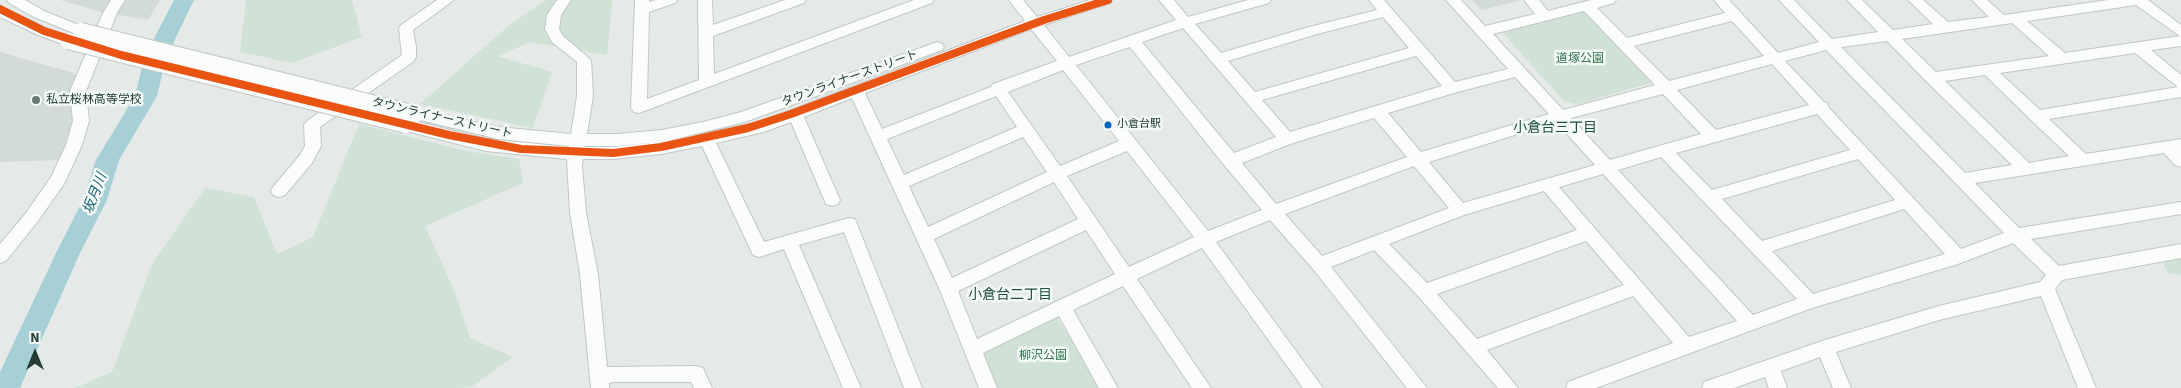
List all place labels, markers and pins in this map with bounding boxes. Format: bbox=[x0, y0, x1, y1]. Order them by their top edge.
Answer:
place label: 私立桜林高等学校 bbox=[46, 93, 142, 107]
marker: 私立桜林高等学校 bbox=[30, 94, 42, 106]
place label: 小倉台駅 bbox=[1117, 118, 1161, 132]
marker: 小倉台駅 bbox=[1103, 120, 1113, 130]

